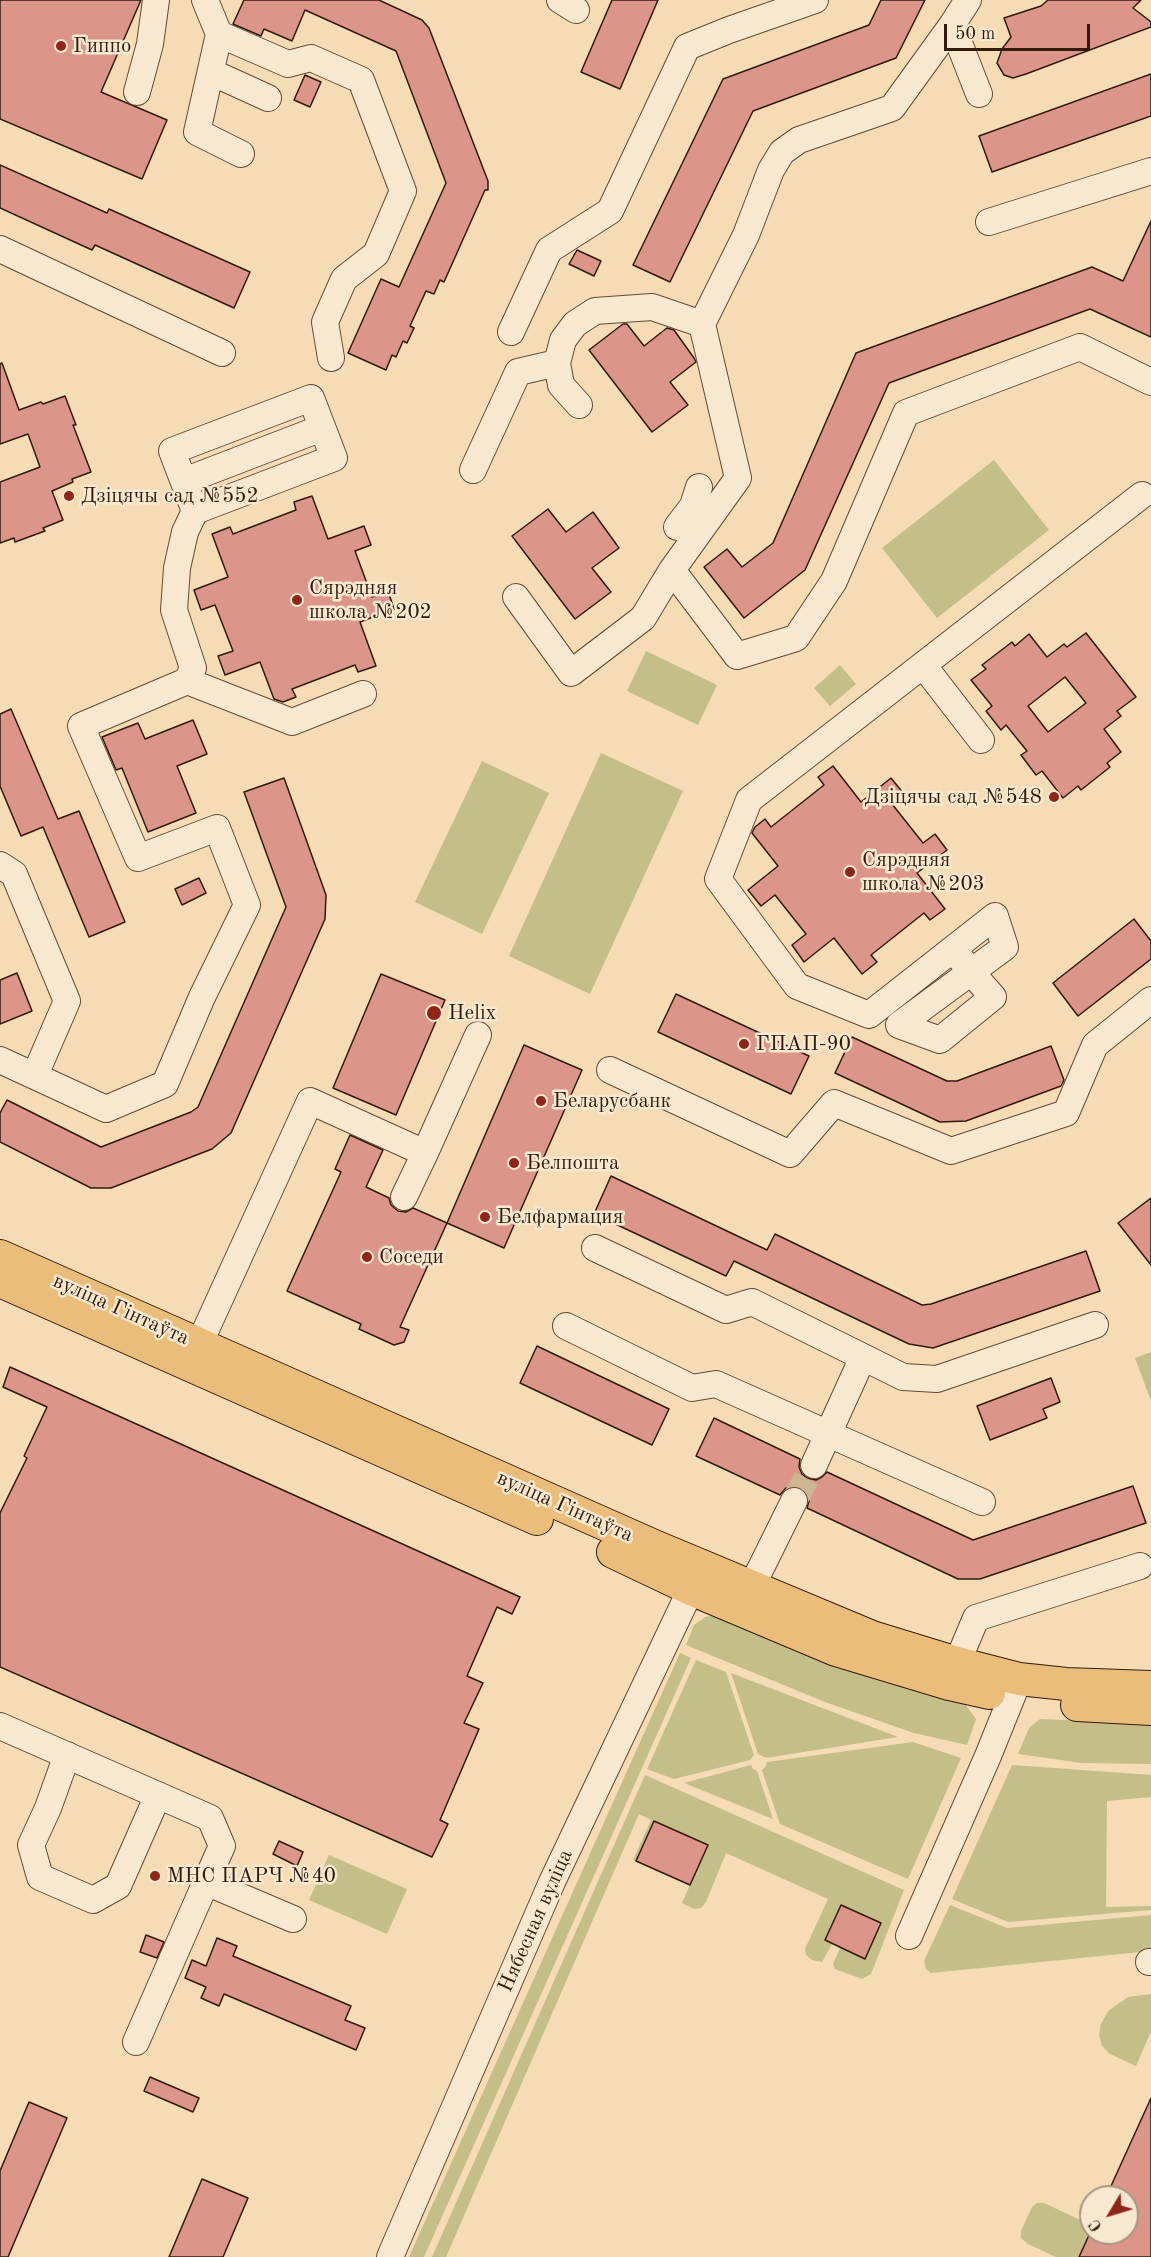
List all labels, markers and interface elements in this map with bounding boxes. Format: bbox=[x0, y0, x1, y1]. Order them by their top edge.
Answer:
scale bar bbox=[947, 12, 1092, 50]
text: 50 m bbox=[955, 25, 995, 43]
place label: Гиппо bbox=[73, 33, 131, 59]
marker: Гиппо bbox=[54, 39, 68, 53]
place label: Дзіцячы сад №552 bbox=[81, 483, 259, 509]
marker: Дзіцячы сад №552 bbox=[62, 489, 76, 503]
place label: Сярэдняя школа №202 bbox=[309, 575, 432, 625]
marker: Сярэдняя школа №202 bbox=[290, 593, 304, 607]
place label: Дзіцячы сад №548 bbox=[864, 784, 1042, 810]
marker: Дзіцячы сад №548 bbox=[1047, 790, 1061, 804]
place label: Сярэдняя школа №203 bbox=[862, 847, 985, 897]
marker: Сярэдняя школа №203 bbox=[843, 865, 857, 879]
place label: Helix bbox=[448, 1000, 496, 1026]
marker: Helix bbox=[425, 1004, 443, 1022]
place label: ГПАП-90 bbox=[756, 1031, 851, 1057]
marker: ГПАП-90 bbox=[737, 1037, 751, 1051]
place label: Беларусбанк bbox=[553, 1088, 671, 1114]
marker: Беларусбанк bbox=[534, 1094, 548, 1108]
place label: Белпошта bbox=[526, 1150, 619, 1176]
marker: Белпошта bbox=[507, 1156, 521, 1170]
place label: Белфармация bbox=[497, 1204, 624, 1230]
marker: Белфармация bbox=[478, 1210, 492, 1224]
place label: Соседи bbox=[379, 1244, 444, 1270]
marker: Соседи bbox=[360, 1250, 374, 1264]
street label: вуліца Гінтаўта bbox=[49, 1269, 193, 1351]
street label: вуліца Гінтаўта bbox=[493, 1466, 637, 1548]
street label: Нябесная вуліца bbox=[493, 1846, 579, 1996]
place label: МНС ПАРЧ №40 bbox=[167, 1863, 336, 1889]
marker: МНС ПАРЧ №40 bbox=[148, 1869, 162, 1883]
north arrow bbox=[1079, 2185, 1139, 2245]
text: С bbox=[1087, 2216, 1106, 2234]

